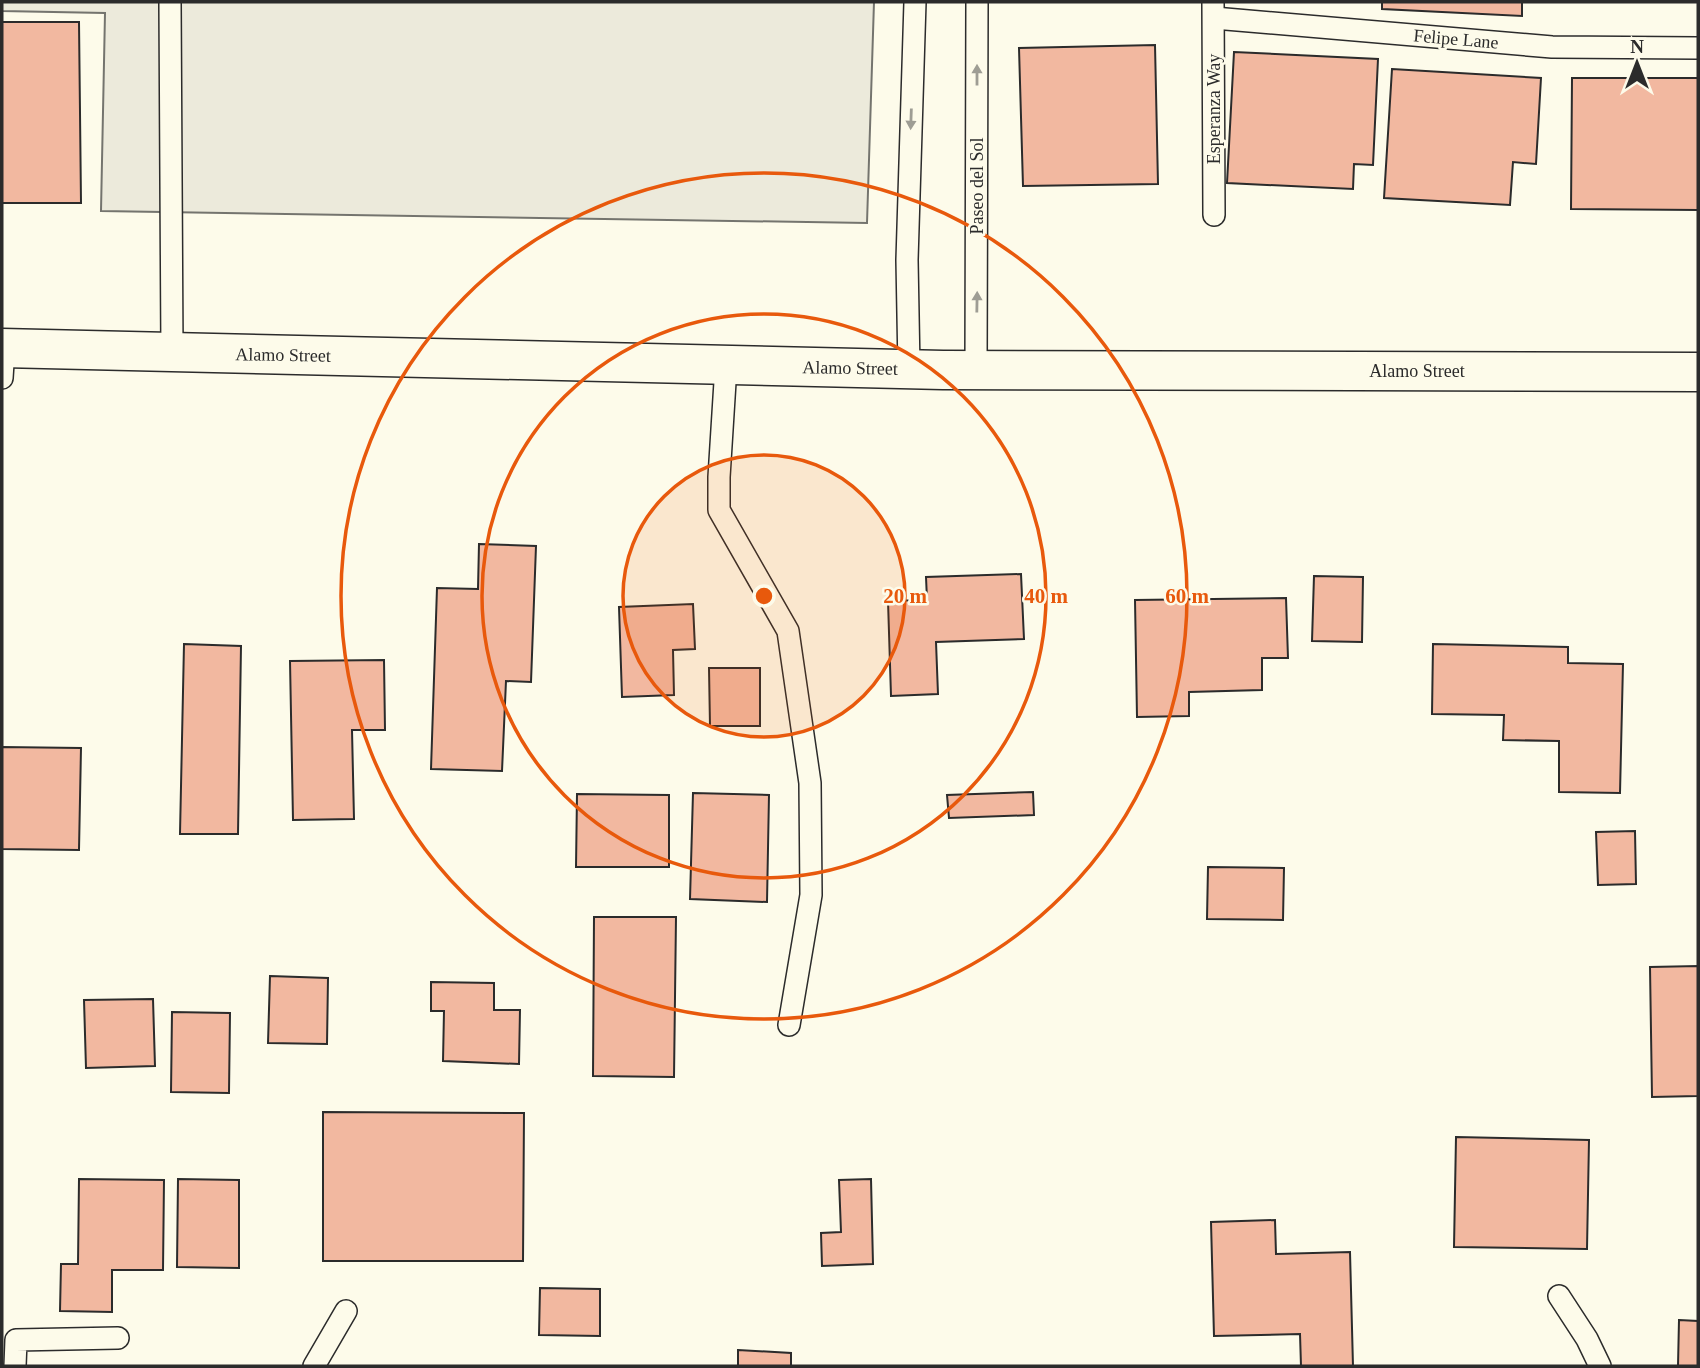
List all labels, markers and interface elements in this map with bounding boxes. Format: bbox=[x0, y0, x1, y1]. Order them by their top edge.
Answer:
street label: Felipe Lane bbox=[1413, 25, 1499, 53]
north arrow bbox=[1602, 28, 1672, 98]
text: N bbox=[1630, 36, 1644, 57]
street label: Esperanza Way bbox=[1204, 54, 1224, 164]
one-way arrow bbox=[971, 63, 983, 85]
one-way arrow bbox=[906, 108, 917, 130]
street label: Paseo del Sol bbox=[967, 138, 987, 235]
one-way arrow bbox=[971, 291, 983, 313]
street label: Alamo Street bbox=[235, 344, 331, 366]
street label: Alamo Street bbox=[802, 357, 898, 379]
street label: Alamo Street bbox=[1369, 361, 1465, 381]
centre of rings bbox=[752, 584, 776, 608]
text: 20 m bbox=[883, 584, 927, 608]
text: 40 m bbox=[1024, 584, 1068, 608]
text: 60 m bbox=[1165, 584, 1209, 608]

